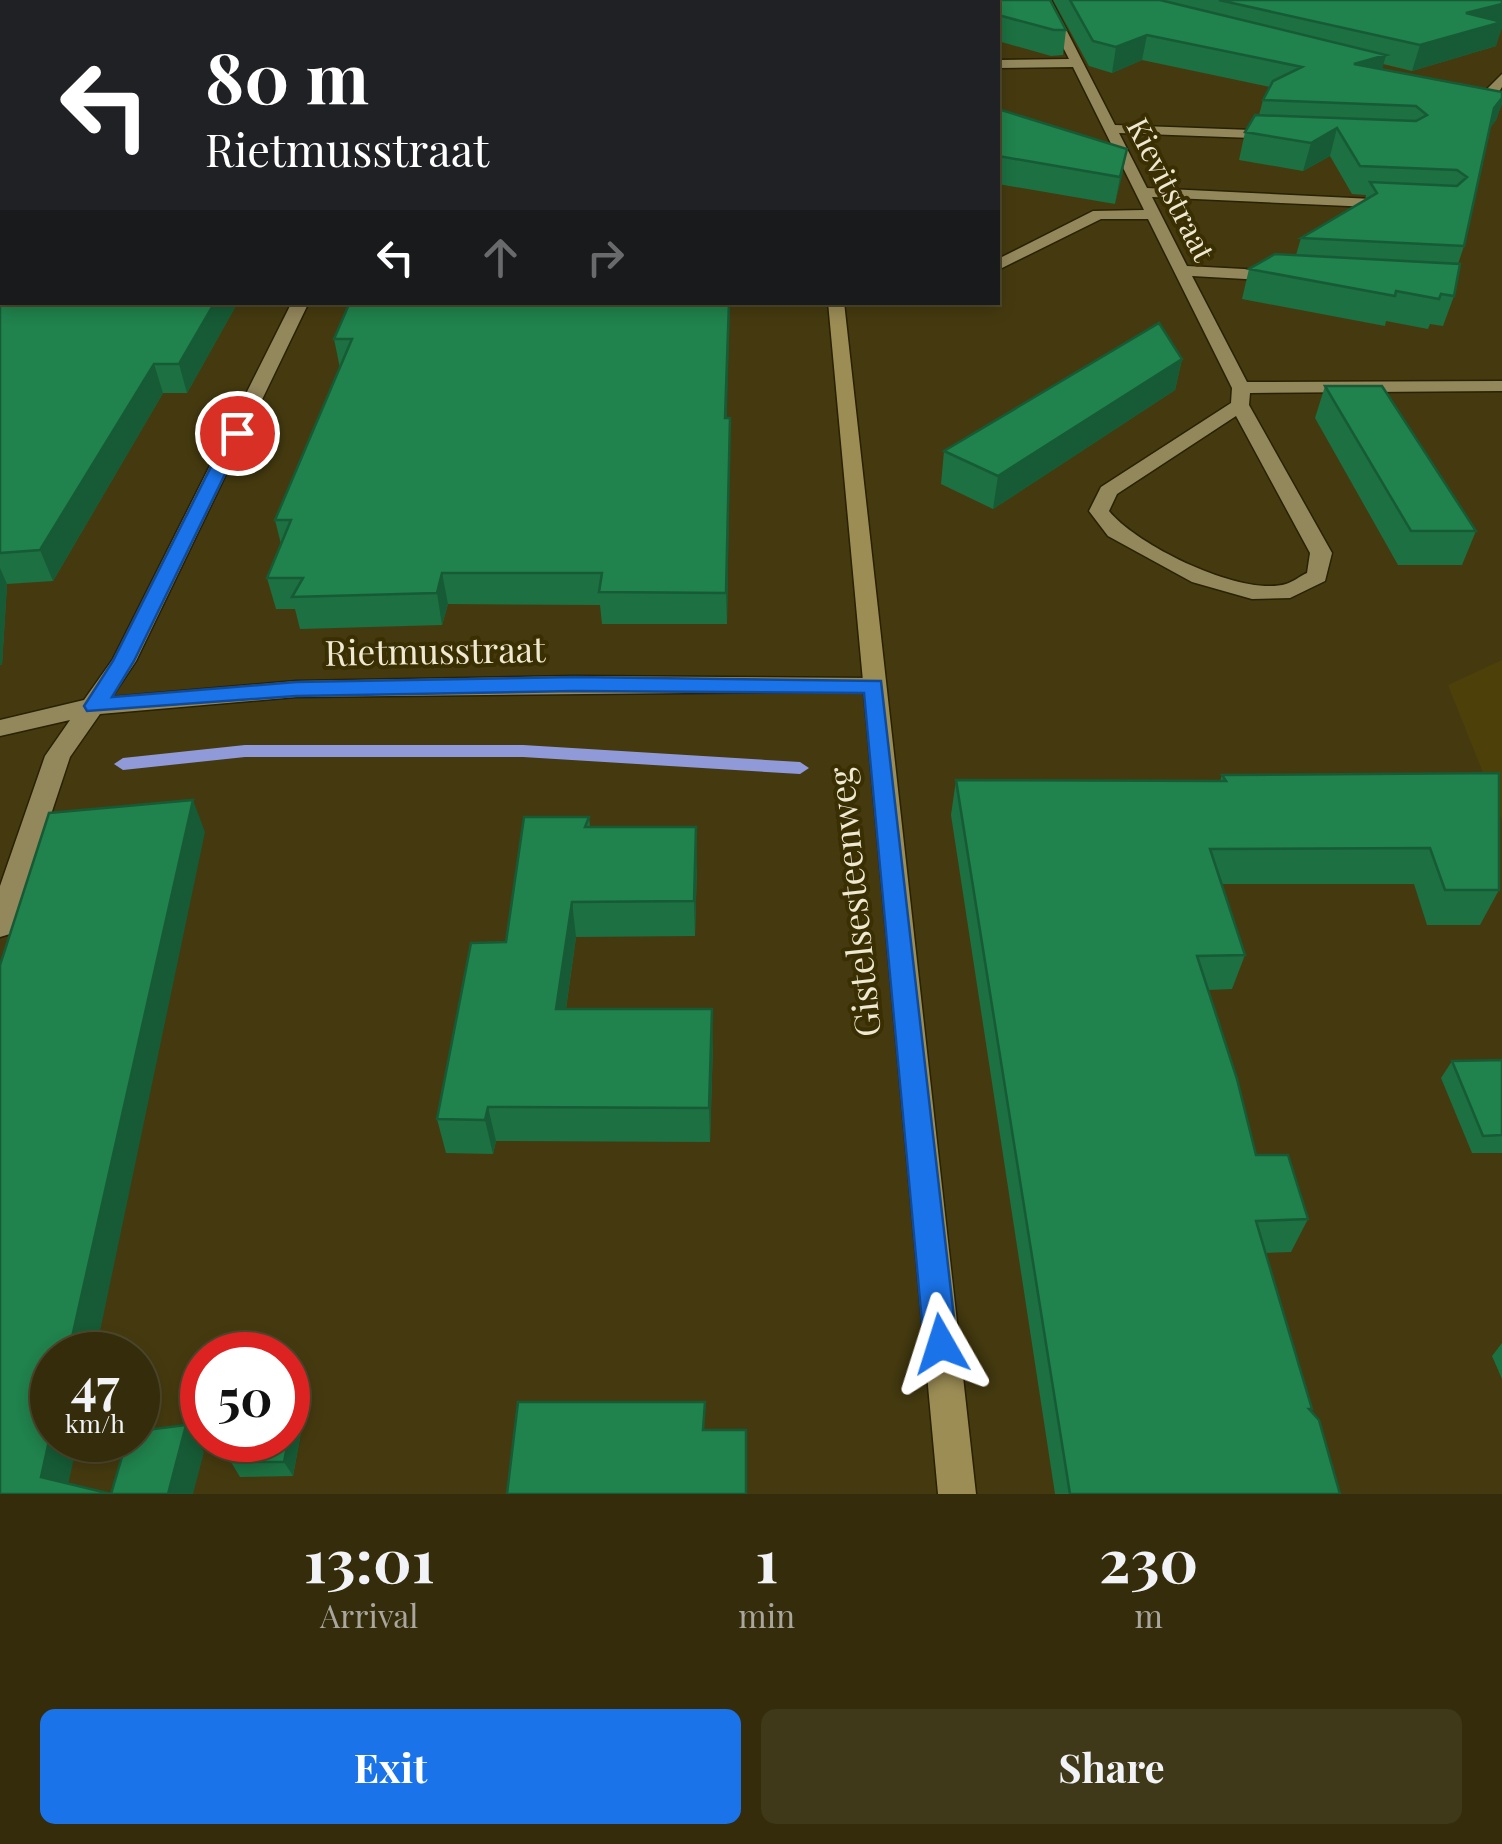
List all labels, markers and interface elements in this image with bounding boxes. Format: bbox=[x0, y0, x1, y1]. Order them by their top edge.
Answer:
text: 80 m bbox=[205, 28, 369, 122]
icon: left bbox=[40, 40, 170, 170]
street label: Kievitstraat bbox=[1119, 111, 1225, 268]
text: Rietmusstraat bbox=[205, 118, 489, 178]
icon: left bbox=[368, 230, 423, 285]
icon: ahead bbox=[473, 230, 528, 285]
icon: right bbox=[578, 230, 633, 285]
pin bbox=[195, 391, 280, 476]
icon: arrive bbox=[210, 406, 265, 461]
street label: Rietmusstraat bbox=[324, 624, 546, 675]
street label: Gistelsesteenweg bbox=[815, 765, 890, 1039]
position arrow bbox=[889, 1292, 993, 1396]
speed limit sign: 50 bbox=[180, 1332, 310, 1462]
text: 47 bbox=[71, 1351, 119, 1418]
text: km/h bbox=[65, 1406, 125, 1439]
text: 13:01 bbox=[304, 1518, 435, 1598]
text: 1 bbox=[755, 1518, 778, 1598]
text: 230 bbox=[1099, 1518, 1198, 1598]
text: Arrival bbox=[320, 1593, 418, 1636]
text: min bbox=[738, 1593, 795, 1636]
text: m bbox=[1134, 1593, 1163, 1636]
button: Exit bbox=[40, 1709, 741, 1824]
button: Share bbox=[761, 1709, 1462, 1824]

